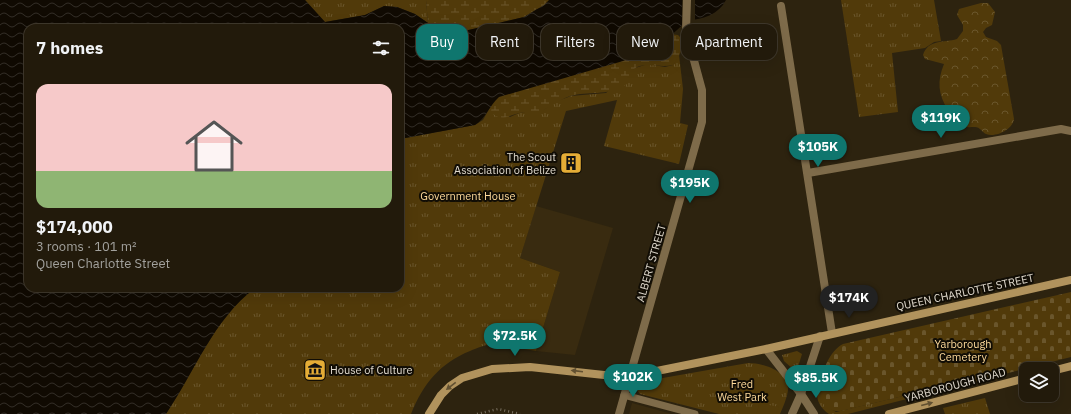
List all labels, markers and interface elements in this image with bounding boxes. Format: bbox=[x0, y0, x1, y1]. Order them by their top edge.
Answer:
chip: Buy bbox=[416, 24, 468, 60]
chip: Rent bbox=[476, 24, 533, 60]
chip: Filters bbox=[541, 24, 609, 60]
chip: New bbox=[617, 24, 673, 60]
chip: Apartment bbox=[681, 24, 777, 60]
text: 7 homes bbox=[36, 37, 103, 59]
icon: filters bbox=[370, 37, 392, 59]
pin: $119K bbox=[913, 105, 969, 139]
text: $119K bbox=[921, 109, 961, 126]
icon: home bbox=[178, 110, 250, 182]
pin: $105K bbox=[790, 134, 846, 168]
text: $105K bbox=[798, 138, 838, 155]
place label: The Scout Association of Belize bbox=[454, 150, 556, 177]
building icon: The Scout Association of Belize bbox=[558, 150, 584, 176]
pin: $195K bbox=[662, 170, 718, 204]
text: $195K bbox=[670, 174, 710, 191]
park label: Government House bbox=[420, 189, 516, 203]
text: $174,000 bbox=[36, 216, 113, 238]
street label: ALBERT STREET bbox=[633, 222, 669, 304]
text: 3 rooms · 101 m² bbox=[36, 238, 137, 255]
text: Queen Charlotte Street bbox=[36, 255, 170, 272]
street label: QUEEN CHARLOTTE STREET bbox=[895, 270, 1036, 313]
pin: $174K bbox=[821, 285, 877, 319]
text: $174K bbox=[829, 289, 869, 306]
pin: $72.5K bbox=[482, 323, 548, 357]
text: $72.5K bbox=[493, 327, 537, 344]
park label: Yarborough Cemetery bbox=[935, 337, 991, 364]
museum icon: House of Culture bbox=[302, 357, 328, 383]
map controls bbox=[1019, 362, 1059, 402]
button: layers bbox=[1019, 362, 1059, 402]
place label: House of Culture bbox=[330, 363, 413, 377]
pin: $102K bbox=[605, 364, 661, 398]
pin: $85.5K bbox=[783, 365, 849, 399]
street label: YARBOROUGH ROAD bbox=[903, 365, 1007, 405]
one-way arrow bbox=[571, 368, 583, 374]
text: $102K bbox=[613, 368, 653, 385]
text: $85.5K bbox=[794, 369, 838, 386]
park label: Fred West Park bbox=[717, 377, 767, 404]
one-way arrow bbox=[446, 381, 457, 390]
one-way arrow bbox=[921, 401, 933, 407]

